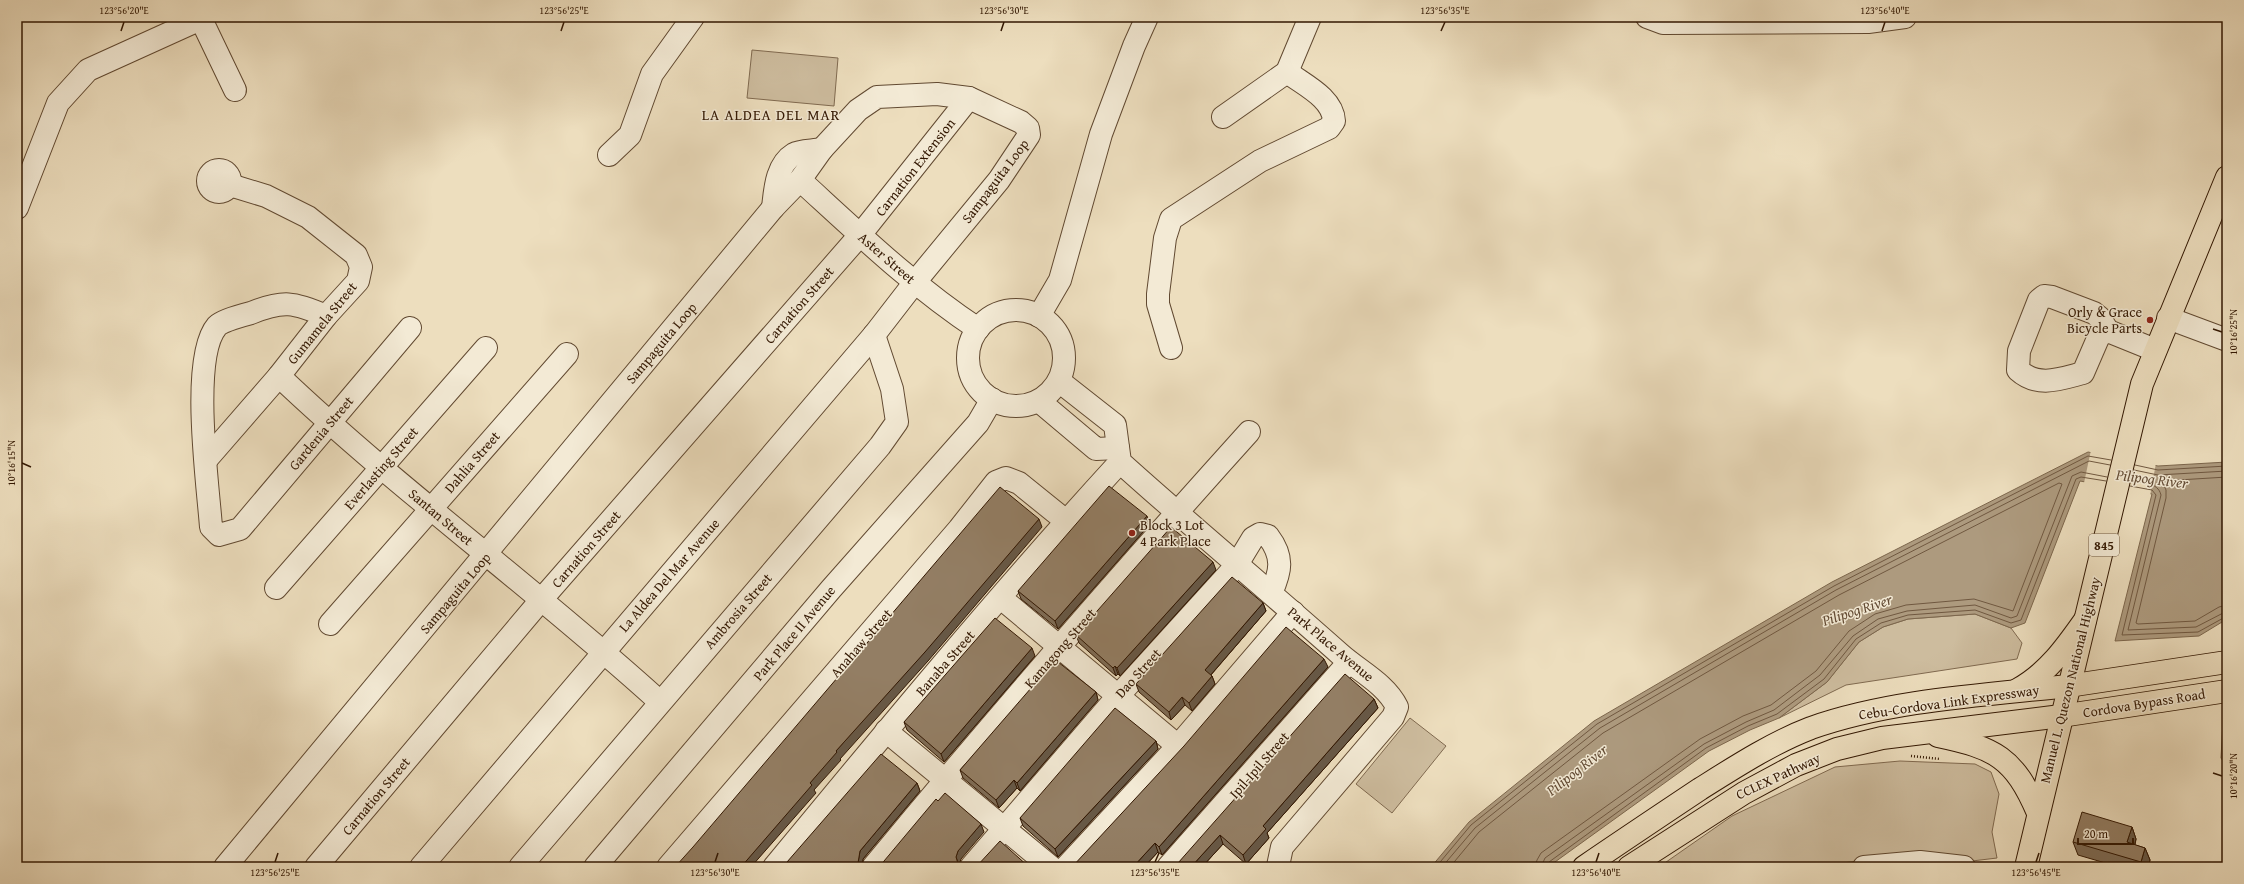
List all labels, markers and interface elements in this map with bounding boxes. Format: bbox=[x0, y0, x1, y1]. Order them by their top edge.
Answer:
text: 123°56'20"E bbox=[99, 3, 149, 18]
text: 123°56'25"E bbox=[539, 3, 589, 18]
text: 123°56'30"E bbox=[979, 3, 1029, 18]
text: 123°56'35"E bbox=[1420, 3, 1470, 18]
text: 123°56'40"E bbox=[1860, 3, 1910, 18]
district label: LA ALDEA DEL MAR bbox=[702, 104, 840, 125]
street label: Carnation Extension bbox=[870, 114, 960, 220]
street label: Sampaguita Loop bbox=[957, 134, 1034, 227]
street label: Aster Street bbox=[854, 228, 920, 288]
street label: Carnation Street bbox=[760, 262, 838, 348]
street label: Gumamela Street bbox=[282, 277, 362, 369]
street label: Sampaguita Loop bbox=[621, 298, 701, 388]
place label: Orly & Grace Bicycle Parts bbox=[2067, 302, 2142, 338]
text: 10°16'25"N bbox=[2226, 309, 2241, 355]
marker: Orly & Grace Bicycle Parts bbox=[2145, 315, 2155, 325]
street label: Gardenia Street bbox=[284, 392, 358, 474]
street label: Everlasting Street bbox=[339, 422, 423, 514]
street label: Dahlia Street bbox=[440, 427, 504, 497]
text: 10°16'15"N bbox=[4, 440, 19, 486]
water label: Pilipog River bbox=[2114, 464, 2190, 493]
street label: Santan Street bbox=[404, 484, 478, 550]
street label: Carnation Street bbox=[547, 506, 625, 592]
street label: La Aldea Del Mar Avenue bbox=[614, 514, 724, 636]
place label: Block 3 Lot 4 Park Place bbox=[1140, 515, 1211, 551]
marker: Block 3 Lot 4 Park Place bbox=[1127, 528, 1137, 538]
road number: 845 bbox=[2089, 534, 2119, 556]
street label: Sampaguita Loop bbox=[415, 548, 495, 638]
street label: Ambrosia Street bbox=[699, 569, 777, 653]
street label: Manuel L. Quezon National Highway bbox=[2035, 575, 2105, 785]
street label: Park Place II Avenue bbox=[748, 581, 840, 685]
water label: Pilipog River bbox=[1818, 588, 1895, 631]
street label: Park Place Avenue bbox=[1284, 602, 1379, 686]
street label: Anahaw Street bbox=[825, 604, 897, 682]
street label: Kamagong Street bbox=[1020, 604, 1101, 692]
street label: Banaba Street bbox=[911, 626, 979, 700]
street label: Dao Street bbox=[1110, 644, 1166, 702]
street label: Cebu-Cordova Link Expressway bbox=[1857, 679, 2041, 725]
street label: Cordova Bypass Road bbox=[2081, 683, 2207, 723]
street label: Ipil-Ipil Street bbox=[1224, 727, 1294, 803]
water label: Pilipog River bbox=[1541, 739, 1612, 801]
street label: CCLEX Pathway bbox=[1732, 748, 1824, 804]
street label: Carnation Street bbox=[337, 752, 415, 840]
text: 10°16'20"N bbox=[2226, 753, 2241, 799]
scale bar bbox=[2078, 820, 2133, 846]
text: 20 m bbox=[2084, 825, 2108, 842]
text: 123°56'25"E bbox=[250, 865, 300, 880]
text: 123°56'30"E bbox=[690, 865, 740, 880]
text: 123°56'35"E bbox=[1130, 865, 1180, 880]
text: 123°56'40"E bbox=[1571, 865, 1621, 880]
text: 123°56'45"E bbox=[2011, 865, 2061, 880]

